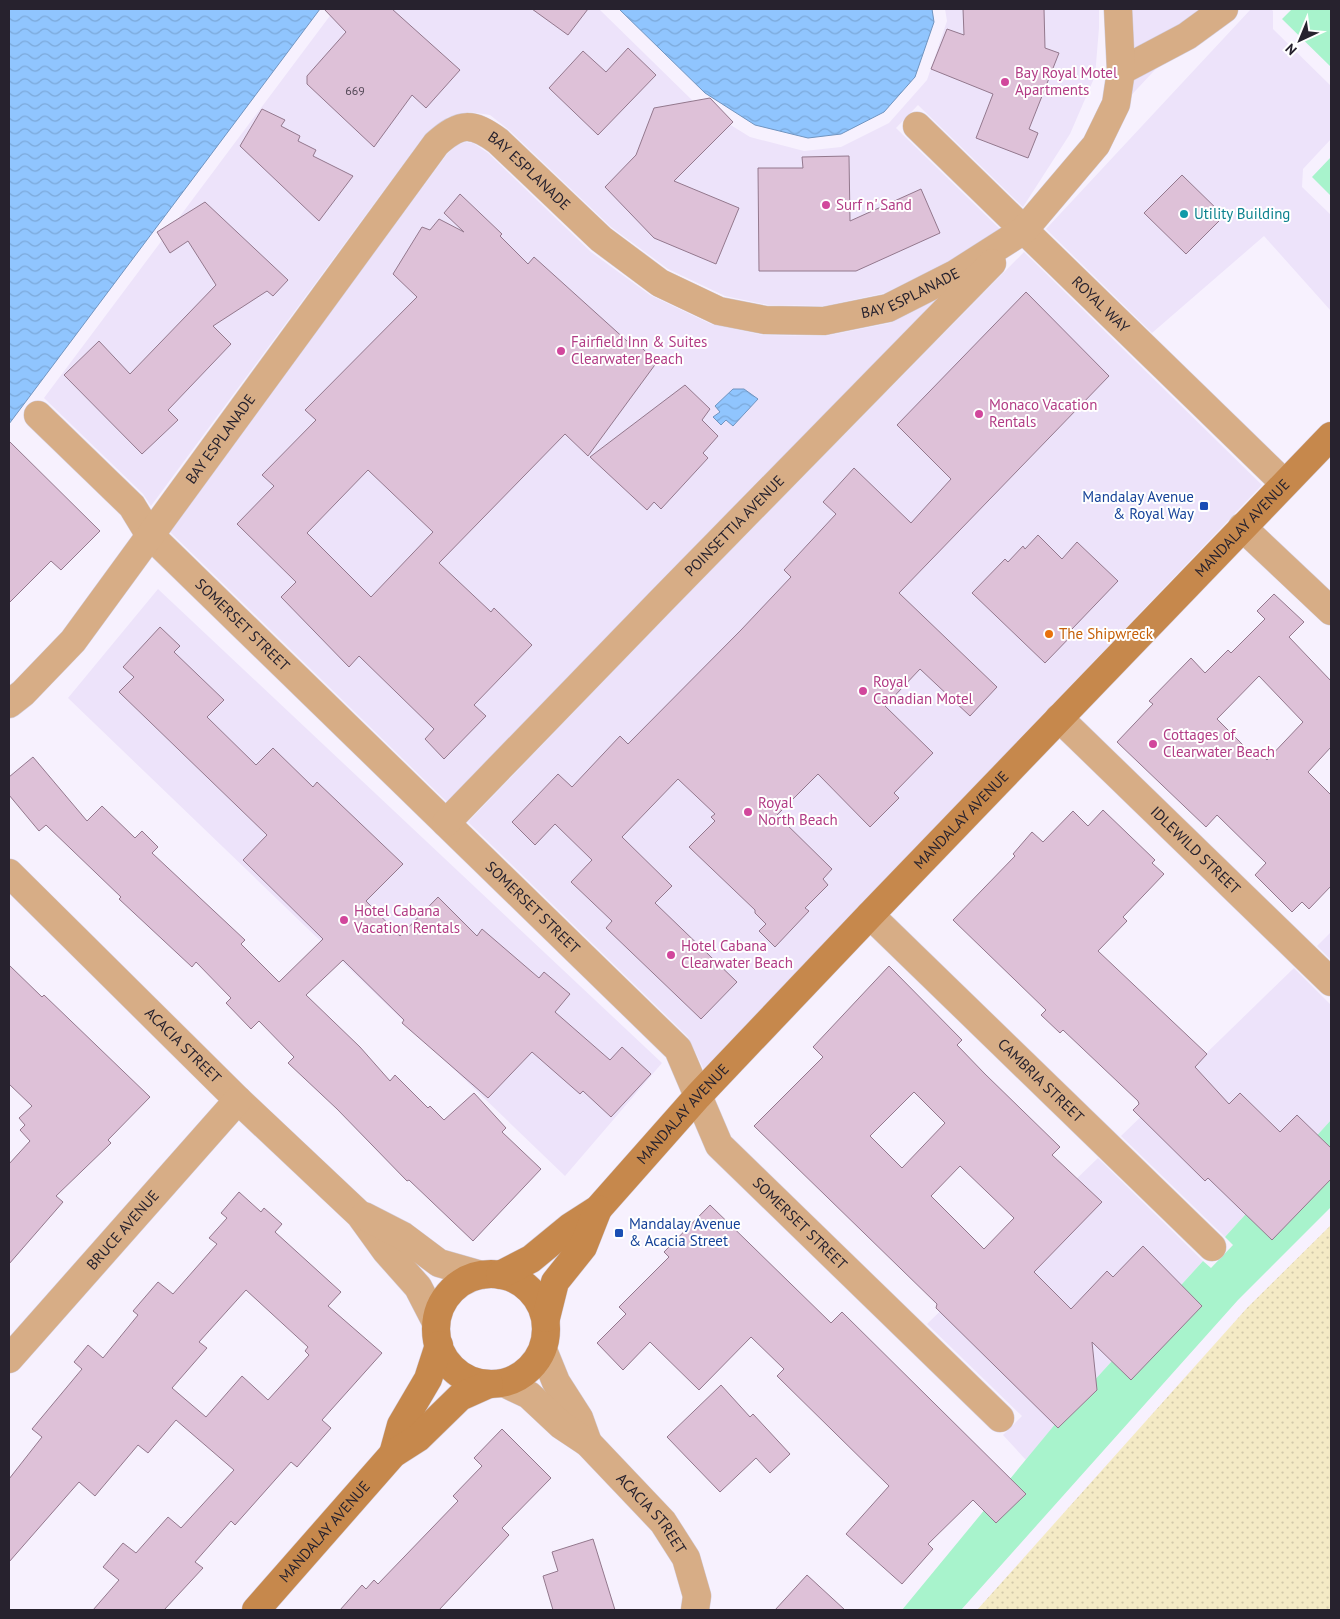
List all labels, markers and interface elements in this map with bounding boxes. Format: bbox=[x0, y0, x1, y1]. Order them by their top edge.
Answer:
north arrow bbox=[1275, 15, 1325, 65]
text: N bbox=[1281, 40, 1301, 59]
place label: Bay Royal Motel Apartments bbox=[1015, 63, 1118, 99]
marker: Bay Royal Motel Apartments bbox=[999, 76, 1011, 88]
house number: 669 bbox=[345, 83, 365, 98]
street label: BAY ESPLANADE bbox=[484, 127, 575, 214]
place label: Surf n' Sand bbox=[836, 195, 912, 214]
marker: Surf n' Sand bbox=[820, 199, 832, 211]
place label: Utility Building bbox=[1194, 204, 1290, 223]
marker: Utility Building bbox=[1178, 208, 1190, 220]
street label: BAY ESPLANADE bbox=[859, 263, 962, 322]
street label: ROYAL WAY bbox=[1068, 272, 1134, 337]
place label: Fairfield Inn & Suites Clearwater Beach bbox=[571, 332, 707, 368]
marker: Fairfield Inn & Suites Clearwater Beach bbox=[555, 345, 567, 357]
street label: BAY ESPLANADE bbox=[181, 390, 259, 487]
place label: Monaco Vacation Rentals bbox=[989, 395, 1097, 431]
marker: Monaco Vacation Rentals bbox=[973, 408, 985, 420]
street label: POINSETTIA AVENUE bbox=[680, 471, 788, 580]
street label: MANDALAY AVENUE bbox=[1190, 475, 1293, 581]
place label: Mandalay Avenue & Royal Way bbox=[1082, 487, 1194, 523]
marker: Mandalay Avenue & Royal Way bbox=[1198, 500, 1210, 512]
street label: SOMERSET STREET bbox=[192, 574, 295, 675]
place label: The Shipwreck bbox=[1059, 624, 1154, 643]
marker: The Shipwreck bbox=[1043, 628, 1055, 640]
place label: Royal Canadian Motel bbox=[873, 672, 974, 708]
marker: Royal Canadian Motel bbox=[857, 685, 869, 697]
place label: Cottages of Clearwater Beach bbox=[1163, 725, 1275, 761]
marker: Cottages of Clearwater Beach bbox=[1147, 738, 1159, 750]
street label: MANDALAY AVENUE bbox=[910, 767, 1013, 873]
place label: Royal North Beach bbox=[758, 793, 838, 829]
street label: IDLEWILD STREET bbox=[1147, 802, 1245, 898]
marker: Royal North Beach bbox=[742, 806, 754, 818]
street label: SOMERSET STREET bbox=[482, 857, 585, 958]
place label: Hotel Cabana Vacation Rentals bbox=[353, 901, 460, 937]
marker: Hotel Cabana Vacation Rentals bbox=[338, 914, 350, 926]
place label: Hotel Cabana Clearwater Beach bbox=[681, 936, 793, 972]
marker: Hotel Cabana Clearwater Beach bbox=[665, 949, 677, 961]
street label: ACACIA STREET bbox=[141, 1003, 226, 1087]
street label: CAMBRIA STREET bbox=[994, 1034, 1089, 1127]
street label: MANDALAY AVENUE bbox=[632, 1059, 733, 1168]
street label: SOMERSET STREET bbox=[749, 1173, 852, 1274]
street label: BRUCE AVENUE bbox=[82, 1186, 163, 1274]
place label: Mandalay Avenue & Acacia Street bbox=[629, 1214, 741, 1250]
marker: Mandalay Avenue & Acacia Street bbox=[613, 1227, 625, 1239]
street label: ACACIA STREET bbox=[613, 1469, 691, 1558]
street label: MANDALAY AVENUE bbox=[275, 1477, 374, 1586]

